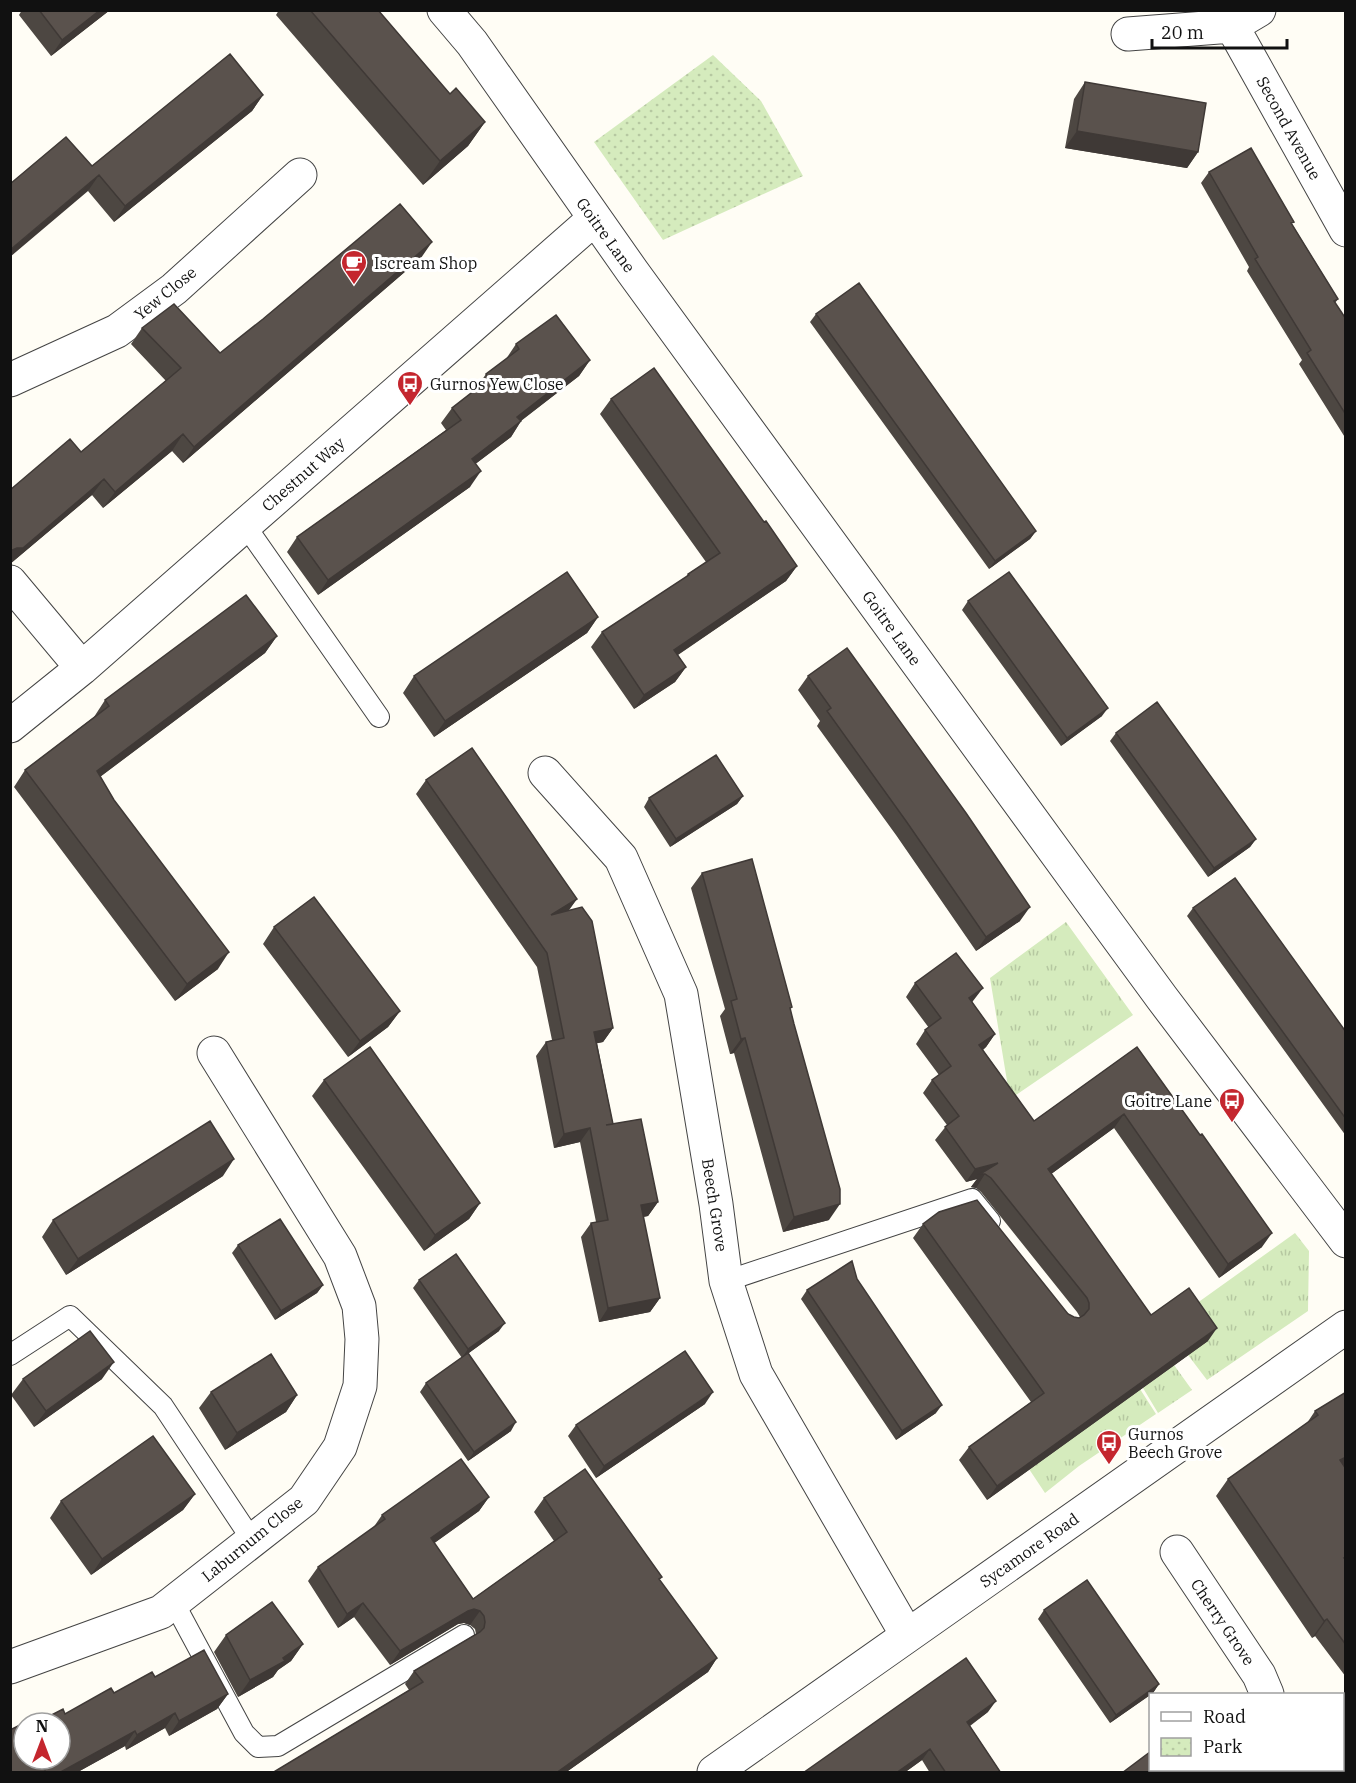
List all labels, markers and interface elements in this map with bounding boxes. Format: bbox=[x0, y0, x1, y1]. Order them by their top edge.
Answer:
scale bar bbox=[1152, 12, 1287, 50]
text: 20 m bbox=[1161, 21, 1204, 44]
street label: Second Avenue bbox=[1252, 73, 1326, 183]
street label: Goitre Lane bbox=[572, 194, 640, 276]
cafe icon: Iscream Shop bbox=[339, 248, 369, 286]
place label: Iscream Shop bbox=[374, 253, 478, 273]
street label: Yew Close bbox=[130, 262, 200, 324]
bus stop icon: Gurnos Yew Close bbox=[395, 369, 425, 407]
place label: Gurnos Yew Close bbox=[430, 374, 564, 394]
street label: Chestnut Way bbox=[257, 432, 349, 515]
street label: Goitre Lane bbox=[858, 587, 926, 669]
bus stop icon: Goitre Lane bbox=[1217, 1086, 1247, 1124]
place label: Goitre Lane bbox=[1124, 1091, 1212, 1111]
street label: Beech Grove bbox=[698, 1157, 732, 1253]
place label: Gurnos Beech Grove bbox=[1128, 1424, 1222, 1462]
bus stop icon: Gurnos Beech Grove bbox=[1094, 1428, 1124, 1466]
street label: Laburnum Close bbox=[197, 1492, 307, 1586]
street label: Sycamore Road bbox=[976, 1508, 1083, 1592]
street label: Cherry Grove bbox=[1187, 1575, 1259, 1669]
legend bbox=[1149, 1693, 1344, 1771]
text: Road bbox=[1203, 1705, 1246, 1728]
north arrow bbox=[12, 1711, 72, 1771]
text: N bbox=[36, 1716, 48, 1736]
text: Park bbox=[1203, 1735, 1243, 1758]

